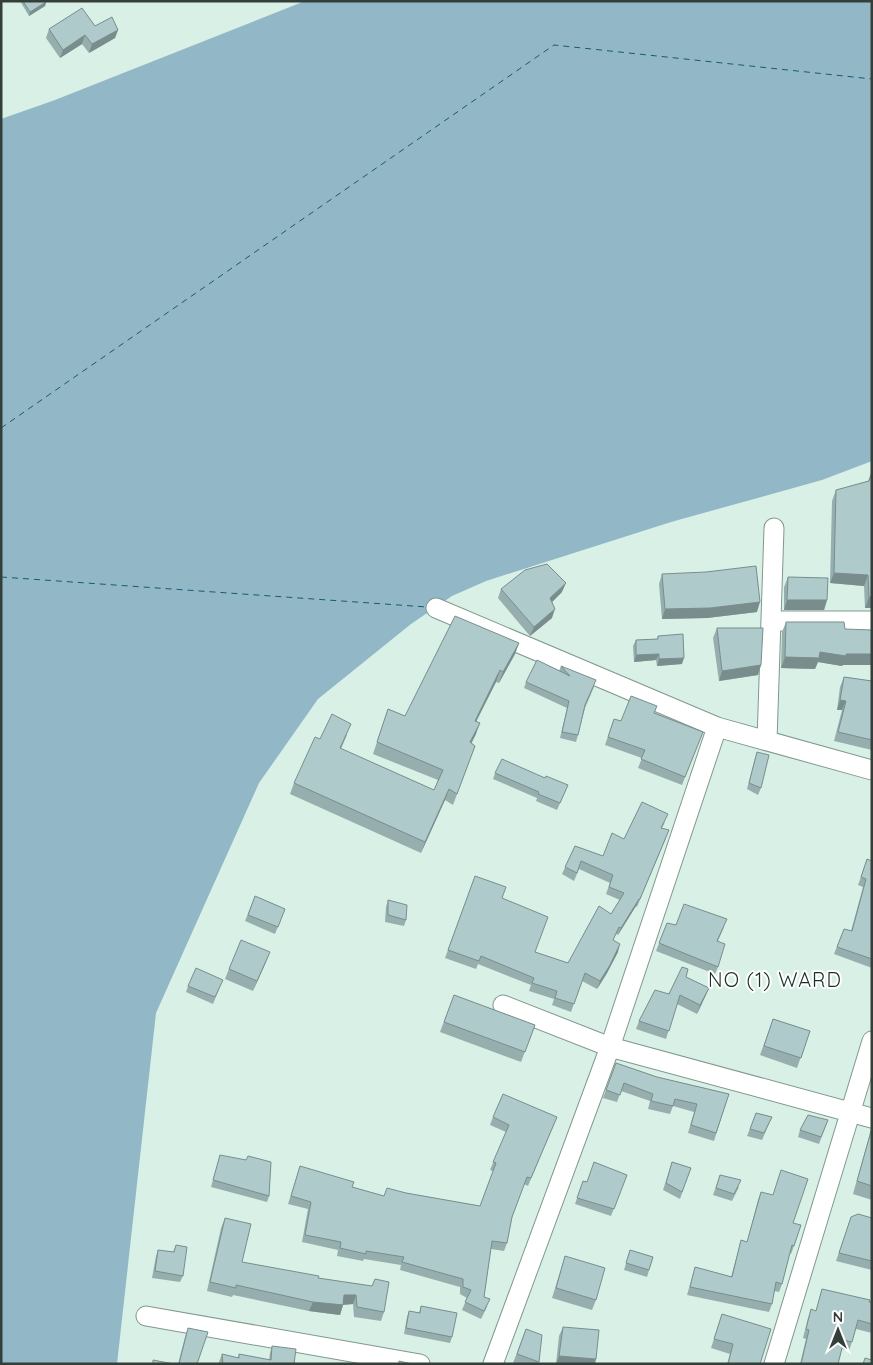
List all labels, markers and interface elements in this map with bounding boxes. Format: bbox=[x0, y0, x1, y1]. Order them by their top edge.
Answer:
district label: NO (1) WARD bbox=[708, 967, 842, 992]
north arrow bbox=[813, 1305, 863, 1355]
text: N bbox=[833, 1308, 843, 1326]

